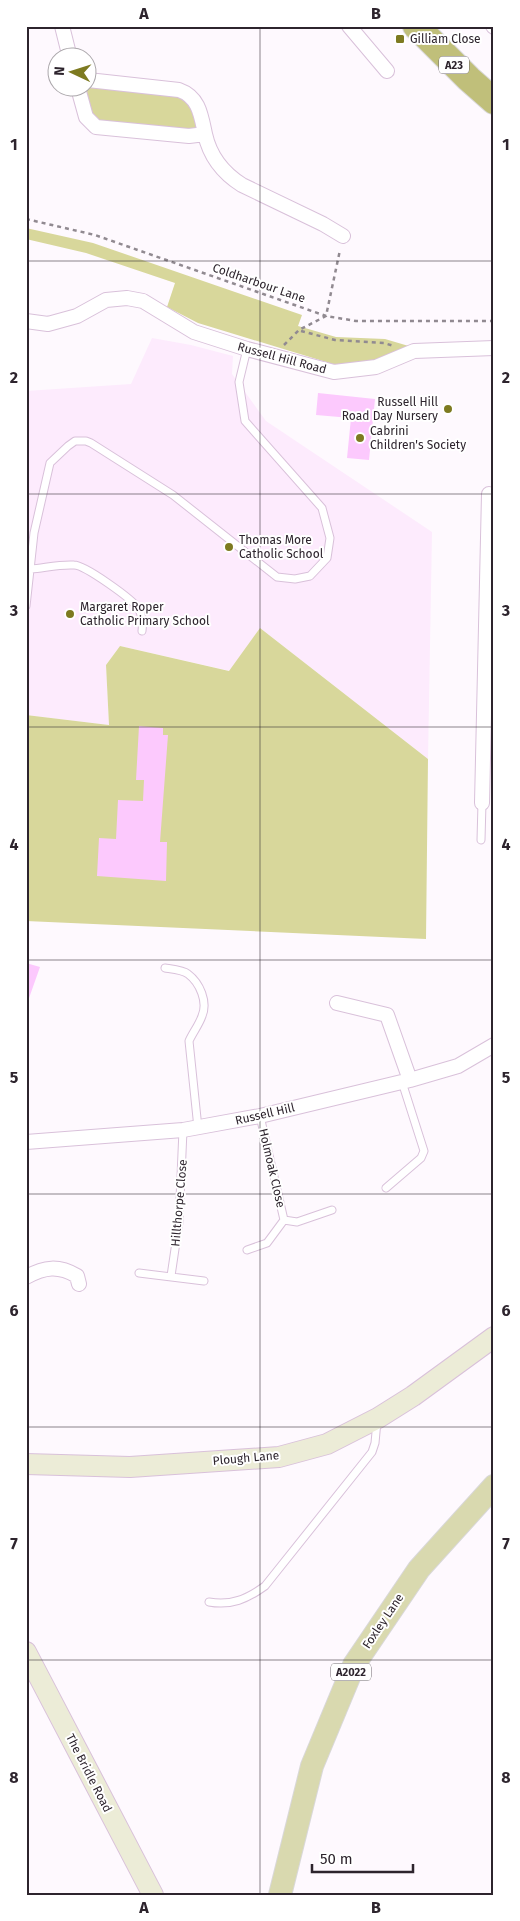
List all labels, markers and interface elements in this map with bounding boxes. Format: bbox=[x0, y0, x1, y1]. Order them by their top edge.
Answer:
text: A bbox=[138, 4, 149, 23]
text: B bbox=[371, 4, 381, 23]
place label: Gilliam Close bbox=[410, 32, 481, 46]
marker: Gilliam Close bbox=[394, 33, 406, 45]
north arrow bbox=[48, 48, 98, 98]
road number: A23 bbox=[439, 56, 469, 74]
text: N bbox=[51, 66, 68, 76]
text: 1 bbox=[10, 135, 18, 154]
text: 1 bbox=[502, 135, 510, 154]
street label: Coldharbour Lane bbox=[211, 261, 307, 305]
street label: Russell Hill Road bbox=[236, 339, 328, 377]
text: 2 bbox=[10, 368, 18, 387]
text: 2 bbox=[502, 368, 510, 387]
place label: Russell Hill Road Day Nursery bbox=[342, 395, 438, 423]
marker: Russell Hill Road Day Nursery bbox=[442, 403, 454, 415]
place label: Cabrini Children's Society bbox=[370, 424, 466, 452]
marker: Cabrini Children's Society bbox=[354, 432, 366, 444]
place label: Thomas More Catholic School bbox=[239, 533, 324, 561]
marker: Thomas More Catholic School bbox=[223, 541, 235, 553]
place label: Margaret Roper Catholic Primary School bbox=[80, 600, 210, 628]
text: 3 bbox=[9, 601, 18, 620]
text: 3 bbox=[501, 601, 510, 620]
marker: Margaret Roper Catholic Primary School bbox=[64, 608, 76, 620]
text: 4 bbox=[9, 835, 19, 854]
text: 4 bbox=[501, 835, 511, 854]
text: 5 bbox=[10, 1068, 19, 1087]
text: 5 bbox=[502, 1068, 511, 1087]
street label: Russell Hill bbox=[234, 1100, 297, 1128]
street label: Holmoak Close bbox=[256, 1127, 288, 1209]
street label: Hillthorpe Close bbox=[168, 1159, 190, 1247]
text: 6 bbox=[9, 1301, 19, 1320]
text: 6 bbox=[501, 1301, 511, 1320]
street label: Plough Lane bbox=[212, 1448, 280, 1468]
text: 7 bbox=[10, 1534, 18, 1553]
text: 7 bbox=[502, 1534, 510, 1553]
street label: Foxley Lane bbox=[360, 1591, 406, 1651]
road number: A2022 bbox=[331, 1664, 371, 1680]
street label: The Bridle Road bbox=[63, 1731, 115, 1815]
text: 8 bbox=[9, 1768, 19, 1787]
text: 8 bbox=[501, 1768, 511, 1787]
scale bar bbox=[312, 1841, 414, 1873]
text: 50 m bbox=[320, 1850, 353, 1868]
text: A bbox=[138, 1898, 149, 1917]
text: B bbox=[371, 1898, 381, 1917]

